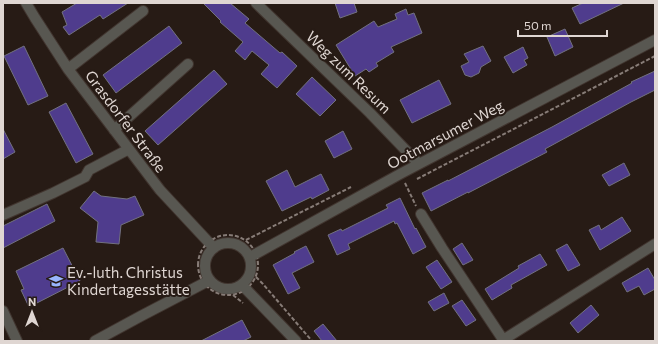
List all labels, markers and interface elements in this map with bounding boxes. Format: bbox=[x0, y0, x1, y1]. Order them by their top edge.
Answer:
scale bar bbox=[518, 12, 607, 38]
text: 50 m bbox=[524, 18, 552, 32]
street label: Weg zum Resum bbox=[303, 27, 395, 117]
street label: Grasdorfer Straße bbox=[82, 66, 170, 176]
street label: Ootmarsumer Weg bbox=[384, 96, 506, 172]
place label: Ev.-luth. Christus Kindertagesstätte bbox=[67, 263, 190, 298]
school or university icon: Ev.-luth. Christus Kindertagesstätte bbox=[48, 273, 64, 289]
north arrow bbox=[12, 292, 52, 332]
text: N bbox=[28, 295, 36, 308]

